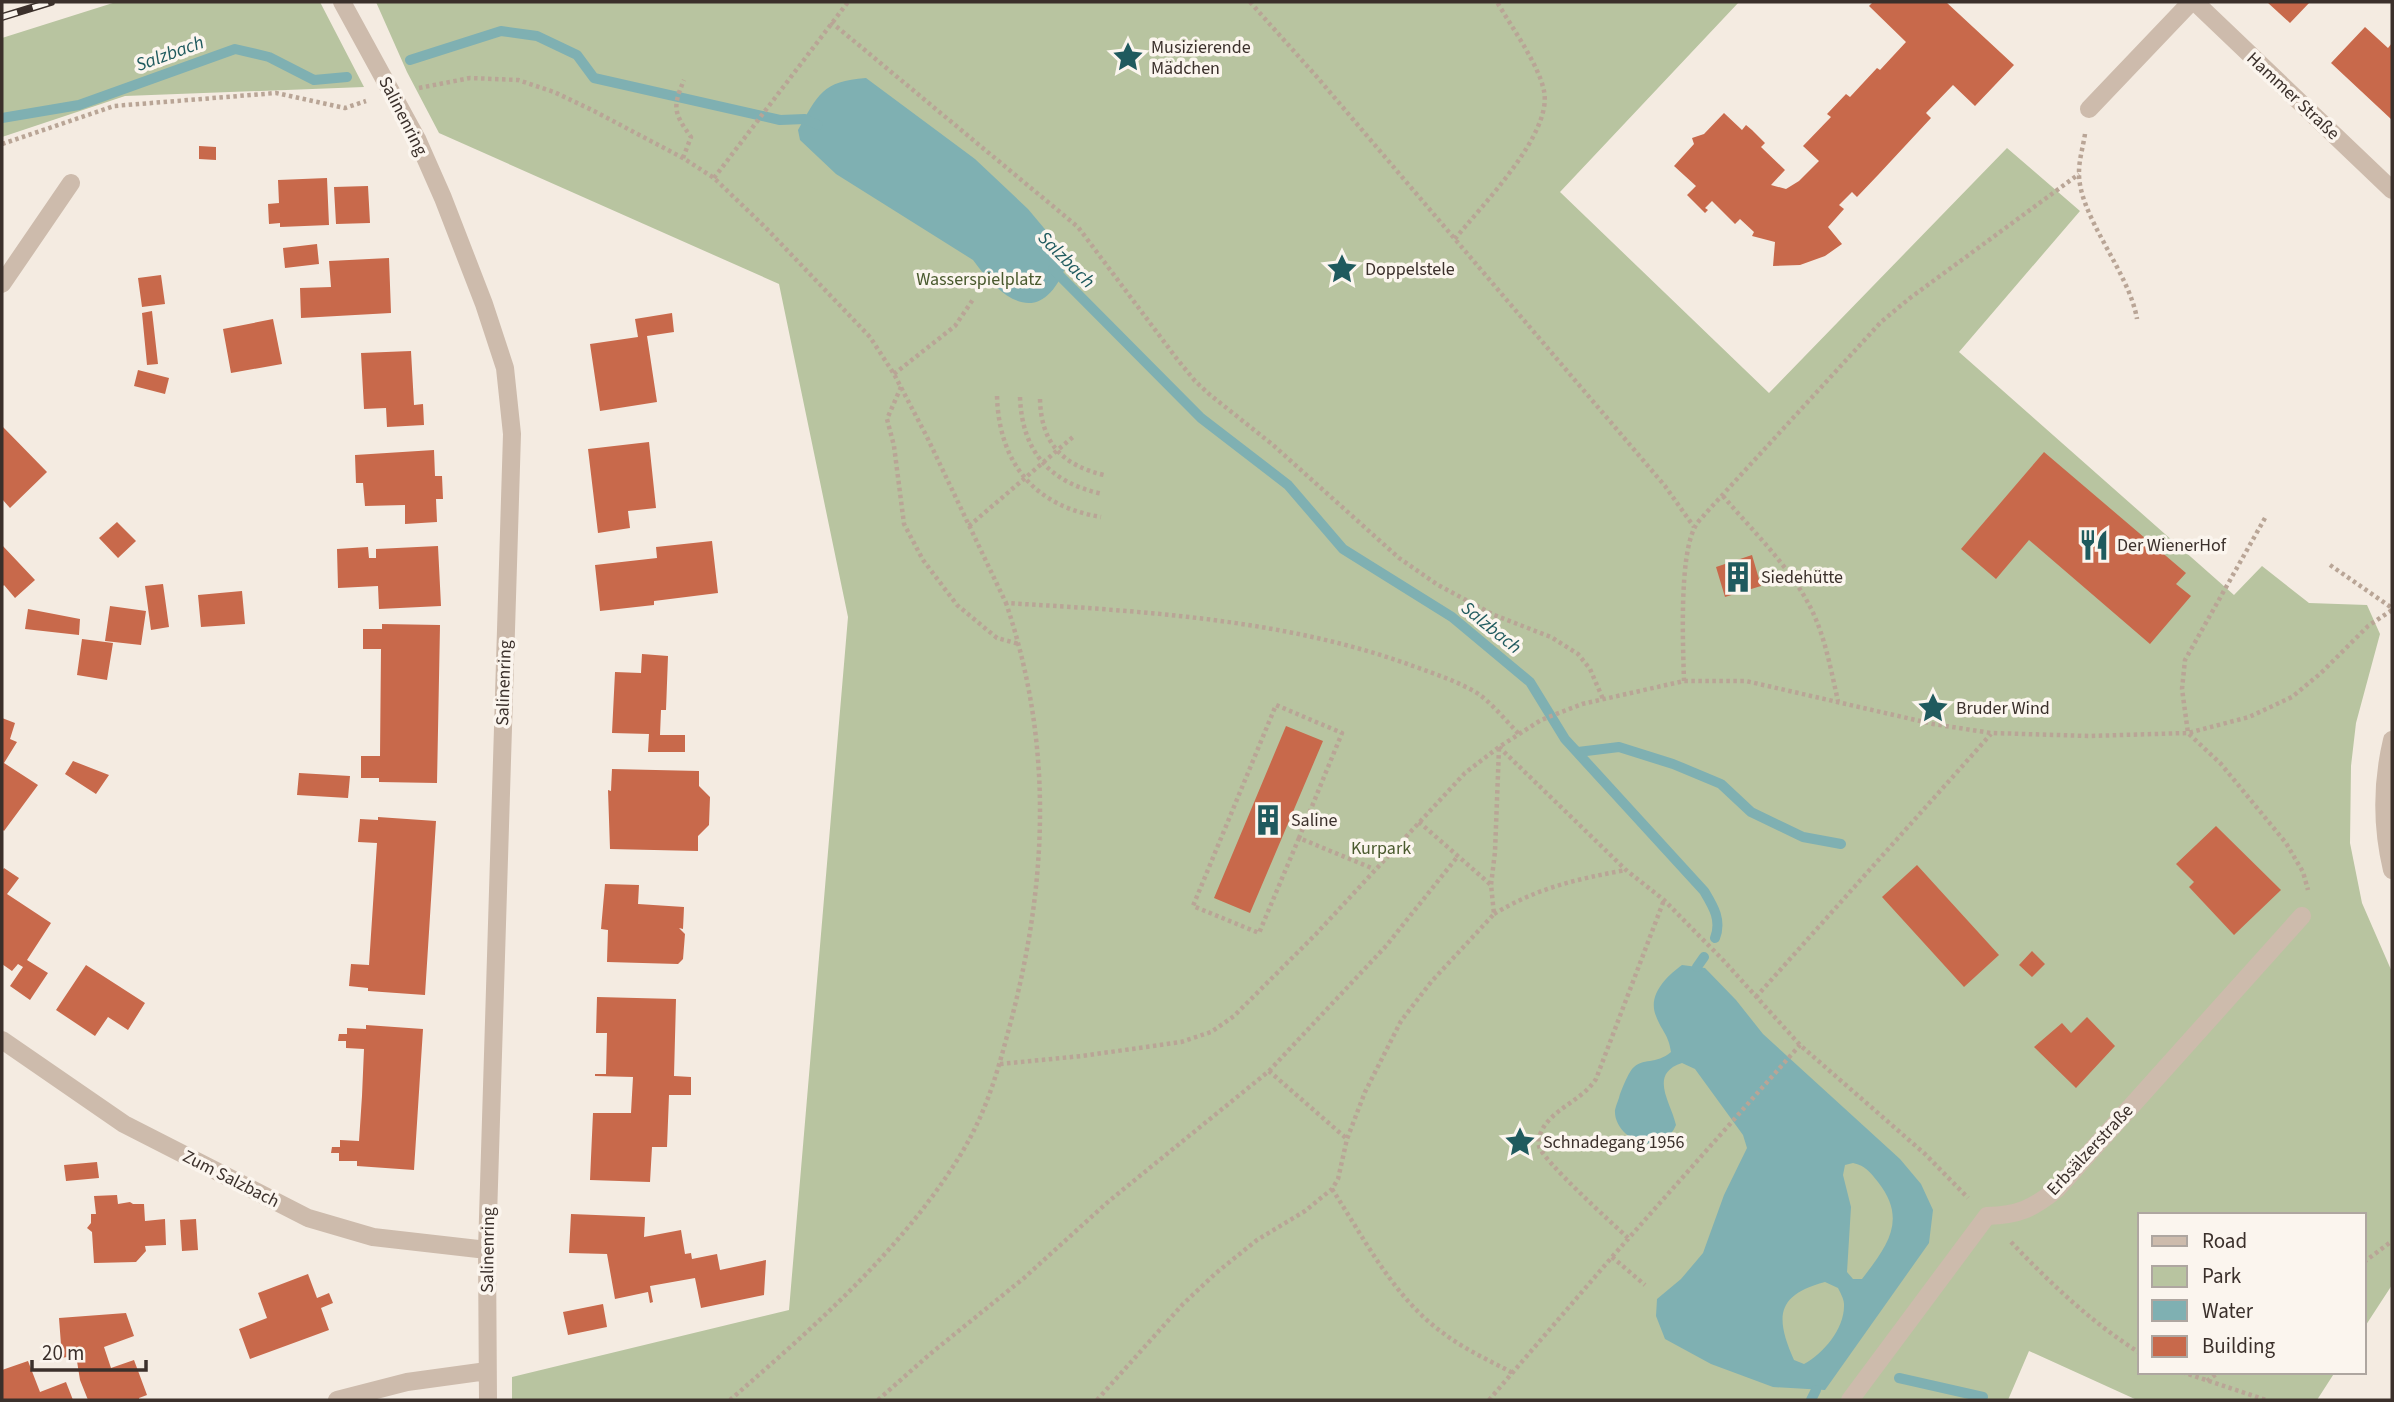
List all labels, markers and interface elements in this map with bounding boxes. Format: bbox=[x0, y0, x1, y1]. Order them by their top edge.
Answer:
water label: Salzbach bbox=[132, 29, 208, 79]
place label: Musizierende Mädchen bbox=[1151, 35, 1251, 81]
place icon: Musizierende Mädchen bbox=[1111, 40, 1145, 74]
street label: Hammer Straße bbox=[2241, 46, 2345, 146]
street label: Salinenring bbox=[372, 72, 434, 160]
water label: Salzbach bbox=[1031, 225, 1101, 295]
place icon: Doppelstele bbox=[1325, 252, 1359, 286]
place label: Doppelstele bbox=[1365, 257, 1455, 282]
park label: Wasserspielplatz bbox=[916, 267, 1042, 292]
restaurant icon: Der WienerHof bbox=[2077, 528, 2111, 562]
place label: Der WienerHof bbox=[2117, 533, 2227, 558]
building icon: Siedehütte bbox=[1721, 560, 1755, 594]
place label: Siedehütte bbox=[1761, 565, 1843, 590]
water label: Salzbach bbox=[1455, 595, 1527, 661]
street label: Salinenring bbox=[490, 640, 518, 726]
place icon: Bruder Wind bbox=[1916, 691, 1950, 725]
place label: Bruder Wind bbox=[1956, 696, 2050, 721]
building icon: Saline bbox=[1251, 803, 1285, 837]
place label: Saline bbox=[1291, 808, 1338, 833]
park label: Kurpark bbox=[1351, 836, 1411, 861]
street label: Erbsälzerstraße bbox=[2041, 1099, 2139, 1201]
place icon: Schnadegang 1956 bbox=[1503, 1125, 1537, 1159]
place label: Schnadegang 1956 bbox=[1543, 1130, 1684, 1155]
street label: Zum Salzbach bbox=[178, 1144, 284, 1214]
street label: Salinenring bbox=[475, 1207, 501, 1293]
legend bbox=[2138, 1213, 2366, 1374]
text: Road bbox=[2202, 1226, 2247, 1256]
text: Park bbox=[2202, 1261, 2242, 1291]
text: Water bbox=[2202, 1296, 2254, 1326]
scale bar bbox=[32, 1328, 145, 1372]
text: Building bbox=[2202, 1331, 2276, 1361]
text: 20 m bbox=[42, 1338, 84, 1368]

